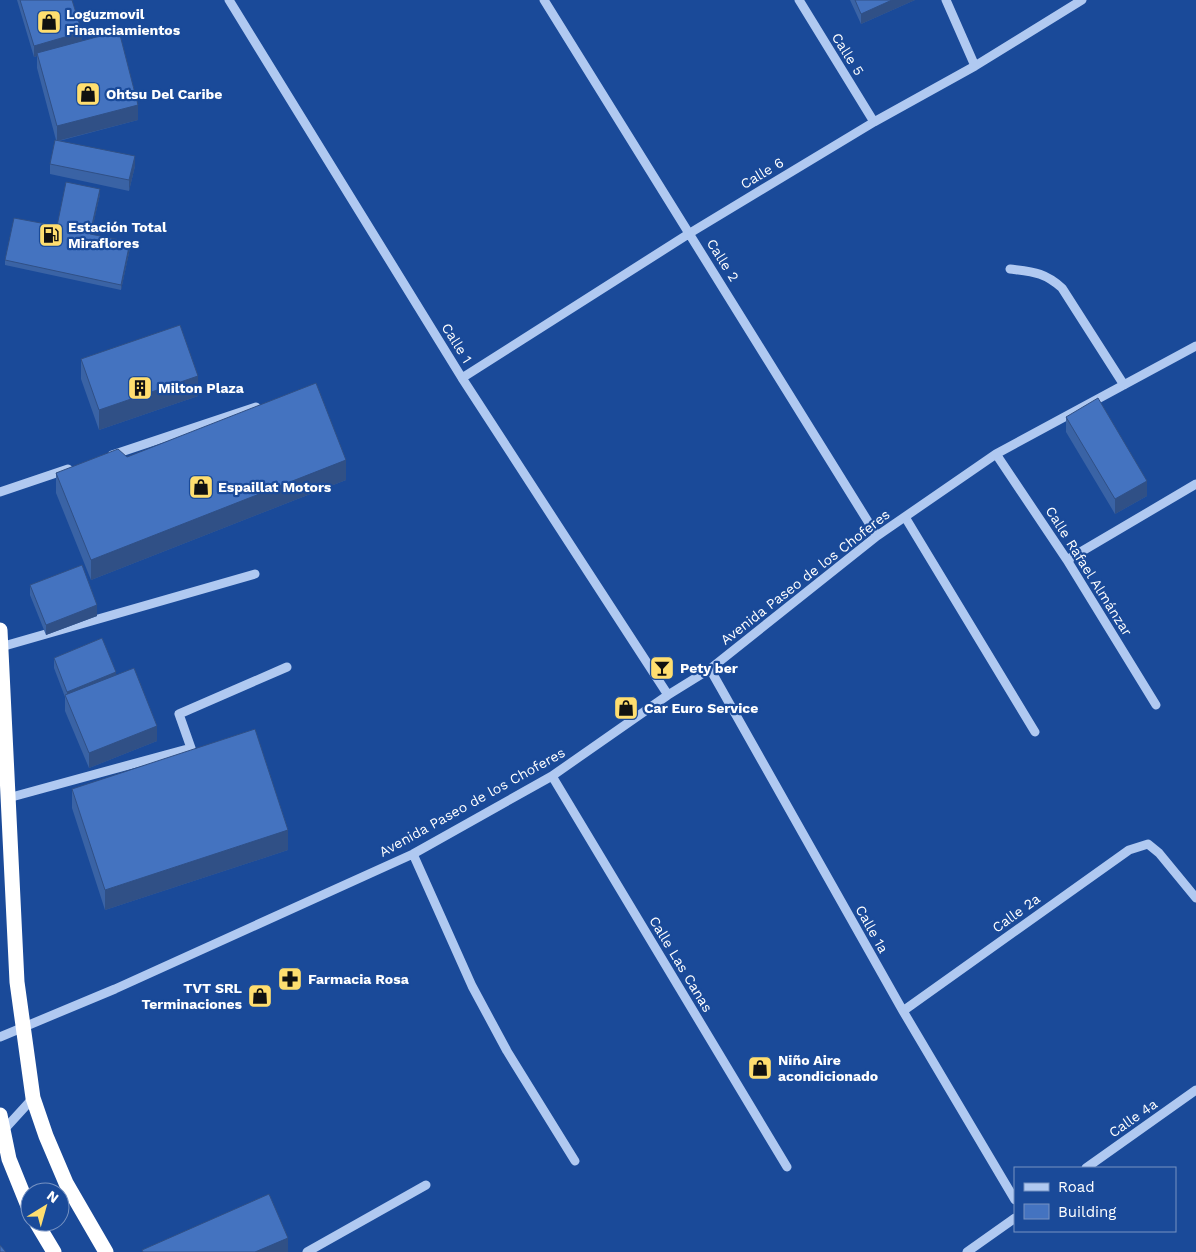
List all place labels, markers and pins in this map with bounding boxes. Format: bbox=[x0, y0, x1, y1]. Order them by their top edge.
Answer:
place label: Loguzmovil Financiamientos bbox=[66, 6, 181, 38]
shop icon: Loguzmovil Financiamientos bbox=[36, 9, 62, 35]
shop icon: Ohtsu Del Caribe bbox=[75, 81, 101, 107]
place label: Ohtsu Del Caribe bbox=[106, 86, 222, 102]
place label: Estación Total Miraflores bbox=[68, 219, 167, 251]
fuel station icon: Estación Total Miraflores bbox=[38, 222, 64, 248]
building icon: Milton Plaza bbox=[127, 375, 153, 401]
place label: Milton Plaza bbox=[158, 380, 245, 396]
shop icon: Espaillat Motors bbox=[188, 474, 214, 500]
place label: Espaillat Motors bbox=[218, 479, 332, 495]
bar icon: Pety ber bbox=[649, 655, 675, 681]
place label: Pety ber bbox=[680, 660, 738, 676]
shop icon: Car Euro Service bbox=[613, 695, 639, 721]
place label: Car Euro Service bbox=[644, 700, 758, 716]
pharmacy icon: Farmacia Rosa bbox=[277, 966, 303, 992]
place label: Farmacia Rosa bbox=[308, 971, 410, 987]
place label: TVT SRL Terminaciones bbox=[141, 980, 243, 1012]
shop icon: TVT SRL Terminaciones bbox=[247, 983, 273, 1009]
place label: Niño Aire acondicionado bbox=[778, 1052, 878, 1084]
shop icon: Niño Aire acondicionado bbox=[747, 1055, 773, 1081]

